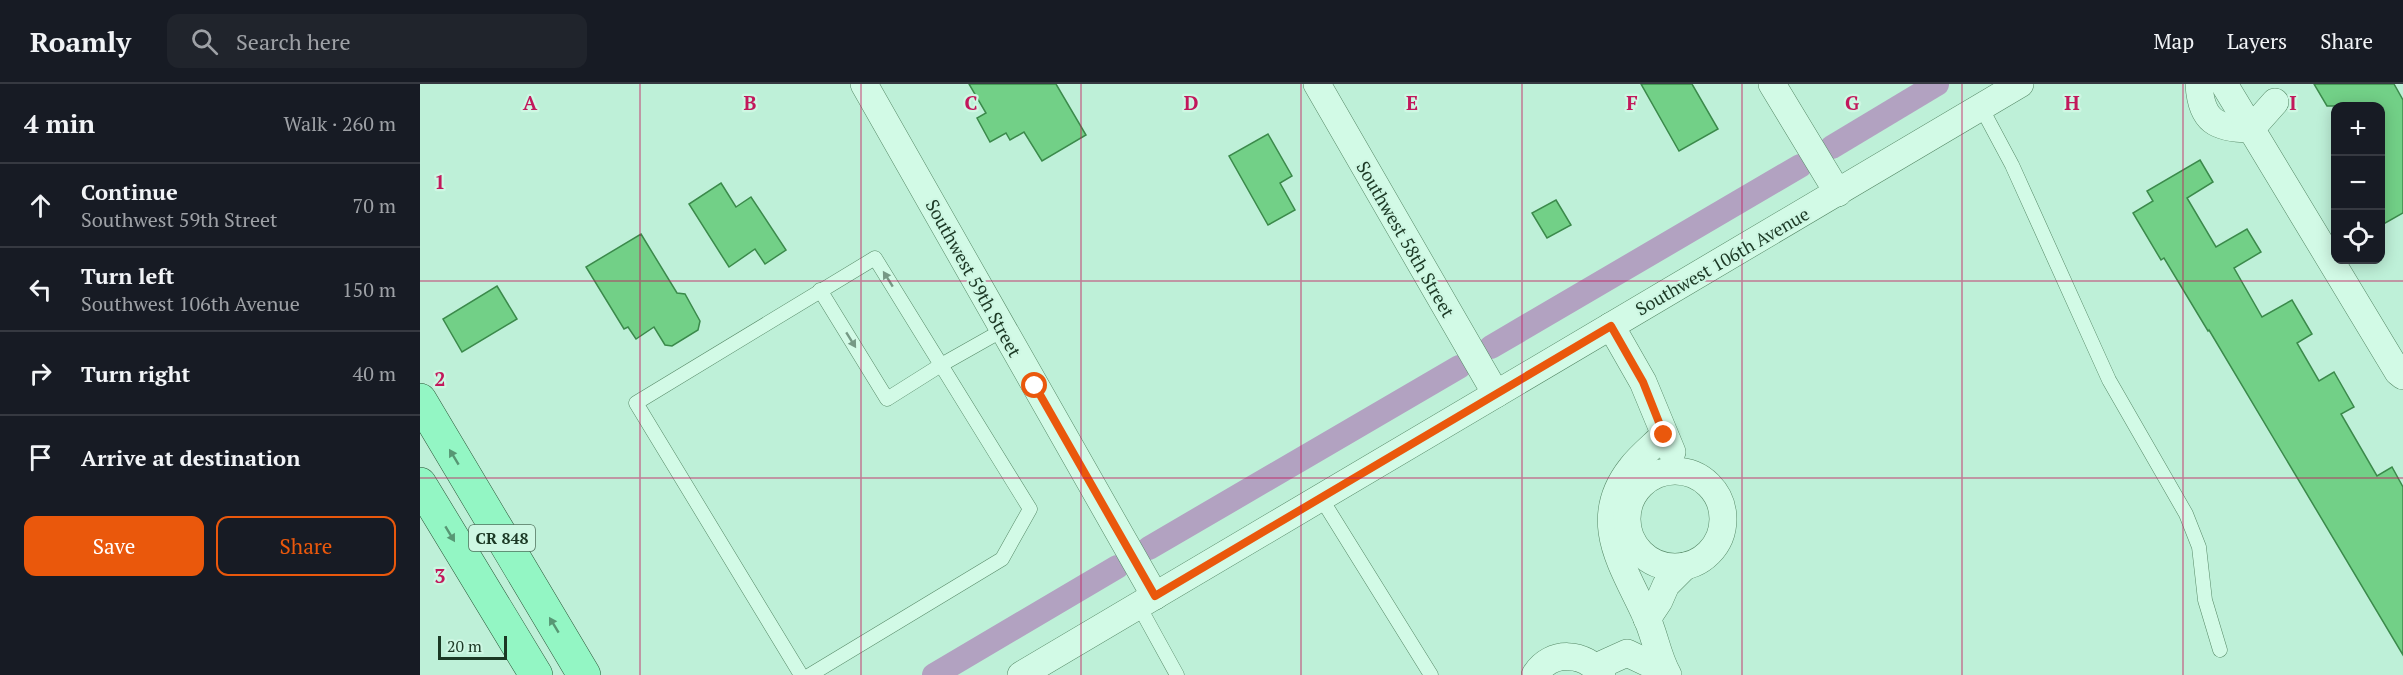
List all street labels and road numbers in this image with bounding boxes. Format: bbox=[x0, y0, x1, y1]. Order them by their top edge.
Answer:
street label: Southwest 58th Street bbox=[1351, 156, 1461, 322]
street label: Southwest 59th Street bbox=[921, 195, 1028, 361]
street label: Southwest 106th Avenue bbox=[1631, 201, 1813, 321]
road number: CR 848 bbox=[469, 525, 535, 551]

